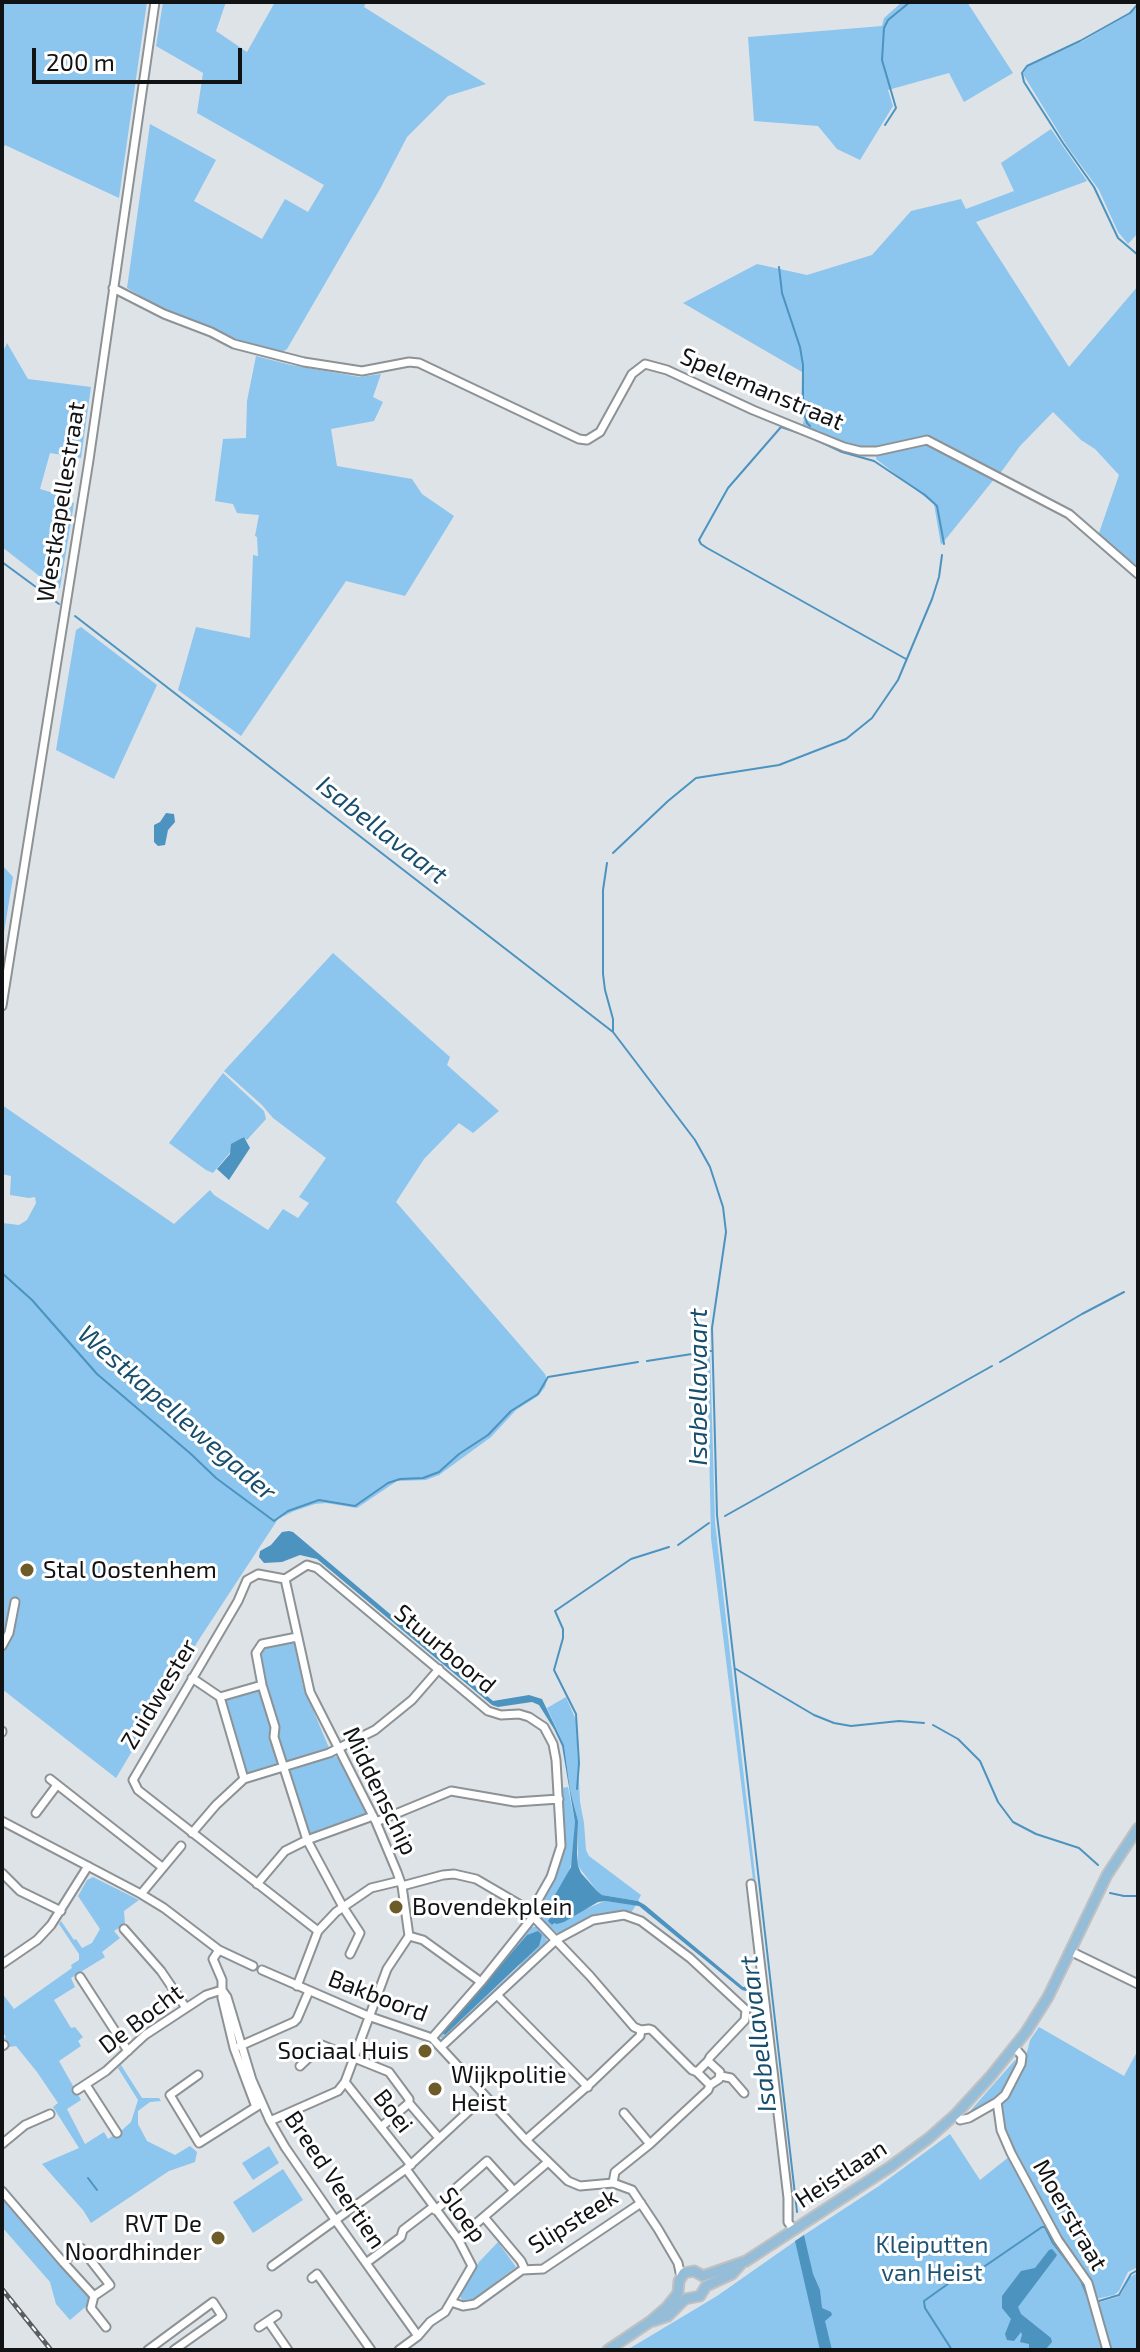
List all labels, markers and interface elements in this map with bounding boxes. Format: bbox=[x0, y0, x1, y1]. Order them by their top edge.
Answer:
scale bar bbox=[36, 32, 246, 82]
text: 200 m bbox=[46, 47, 115, 76]
street label: Spelemanstraat bbox=[676, 342, 848, 436]
street label: Westkapellestraat bbox=[31, 400, 91, 604]
water label: Isabellavaart bbox=[310, 769, 454, 891]
water label: Isabellavaart bbox=[682, 1308, 714, 1466]
water label: Westkapellewegader bbox=[71, 1318, 283, 1508]
place label: Stal Oostenhem bbox=[43, 1556, 217, 1584]
marker: Stal Oostenhem bbox=[18, 1561, 36, 1579]
street label: Stuurboord bbox=[388, 1598, 502, 1700]
street label: Zuidwester bbox=[115, 1634, 203, 1754]
street label: Middenschip bbox=[337, 1722, 423, 1860]
place label: Bovendekplein bbox=[412, 1893, 572, 1921]
marker: Bovendekplein bbox=[387, 1898, 405, 1916]
water label: Isabellavaart bbox=[733, 1954, 783, 2114]
street label: Bakboord bbox=[324, 1964, 432, 2028]
street label: De Bocht bbox=[93, 1978, 189, 2060]
place label: Sociaal Huis bbox=[278, 2037, 409, 2065]
marker: Sociaal Huis bbox=[416, 2042, 434, 2060]
place label: Wijkpolitie Heist bbox=[451, 2061, 567, 2117]
marker: Wijkpolitie Heist bbox=[426, 2080, 444, 2098]
street label: Boei bbox=[367, 2083, 419, 2139]
street label: Breed Veertien bbox=[278, 2106, 392, 2254]
street label: Heistlaan bbox=[790, 2134, 892, 2214]
street label: Moerstraat bbox=[1027, 2154, 1113, 2276]
street label: Sloep bbox=[433, 2182, 493, 2248]
street label: Slipsteek bbox=[523, 2182, 623, 2260]
place label: RVT De Noordhinder bbox=[65, 2210, 202, 2266]
marker: RVT De Noordhinder bbox=[209, 2229, 227, 2247]
park label: Kleiputten van Heist bbox=[876, 2231, 988, 2287]

